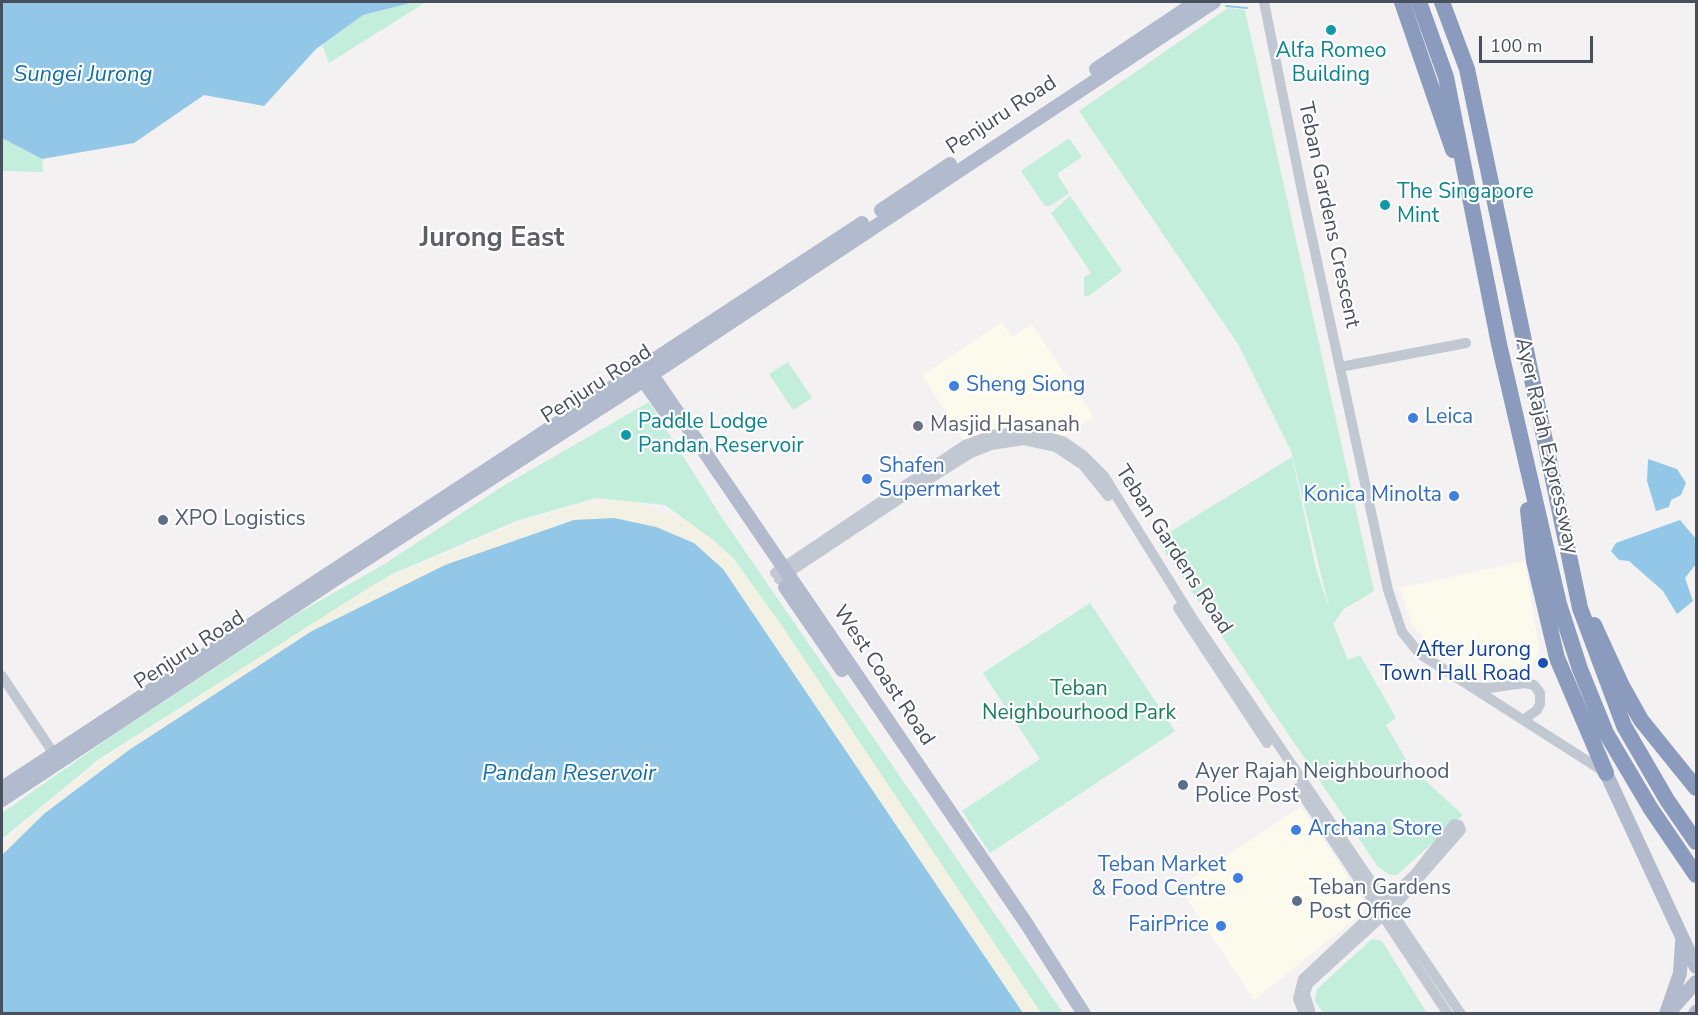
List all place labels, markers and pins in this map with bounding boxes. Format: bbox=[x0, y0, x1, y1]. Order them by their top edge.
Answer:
marker: Alfa Romeo Building bbox=[1324, 23, 1338, 37]
place label: Alfa Romeo Building bbox=[1275, 39, 1387, 89]
place label: The Singapore Mint bbox=[1397, 180, 1534, 230]
marker: The Singapore Mint bbox=[1378, 198, 1392, 212]
place label: Sheng Siong bbox=[966, 373, 1085, 399]
marker: Sheng Siong bbox=[947, 379, 961, 393]
place label: Leica bbox=[1425, 405, 1473, 431]
place label: Paddle Lodge Pandan Reservoir bbox=[638, 410, 804, 460]
marker: Leica bbox=[1406, 411, 1420, 425]
place label: Masjid Hasanah bbox=[930, 413, 1080, 439]
marker: Masjid Hasanah bbox=[911, 419, 925, 433]
marker: Paddle Lodge Pandan Reservoir bbox=[619, 428, 633, 442]
place label: Shafen Supermarket bbox=[879, 454, 1000, 504]
marker: Shafen Supermarket bbox=[860, 472, 874, 486]
place label: Konica Minolta bbox=[1304, 483, 1442, 509]
marker: Konica Minolta bbox=[1447, 489, 1461, 503]
place label: XPO Logistics bbox=[175, 507, 305, 533]
marker: XPO Logistics bbox=[156, 513, 170, 527]
place label: After Jurong Town Hall Road bbox=[1380, 638, 1531, 688]
marker: After Jurong Town Hall Road bbox=[1536, 656, 1550, 670]
place label: Ayer Rajah Neighbourhood Police Post bbox=[1195, 760, 1450, 810]
marker: Ayer Rajah Neighbourhood Police Post bbox=[1176, 778, 1190, 792]
place label: Archana Store bbox=[1308, 817, 1442, 843]
marker: Archana Store bbox=[1289, 823, 1303, 837]
place label: Teban Market & Food Centre bbox=[1092, 853, 1226, 903]
marker: Teban Market & Food Centre bbox=[1231, 871, 1245, 885]
place label: Teban Gardens Post Office bbox=[1309, 876, 1451, 926]
marker: Teban Gardens Post Office bbox=[1290, 894, 1304, 908]
place label: FairPrice bbox=[1128, 913, 1209, 939]
marker: FairPrice bbox=[1214, 919, 1228, 933]

